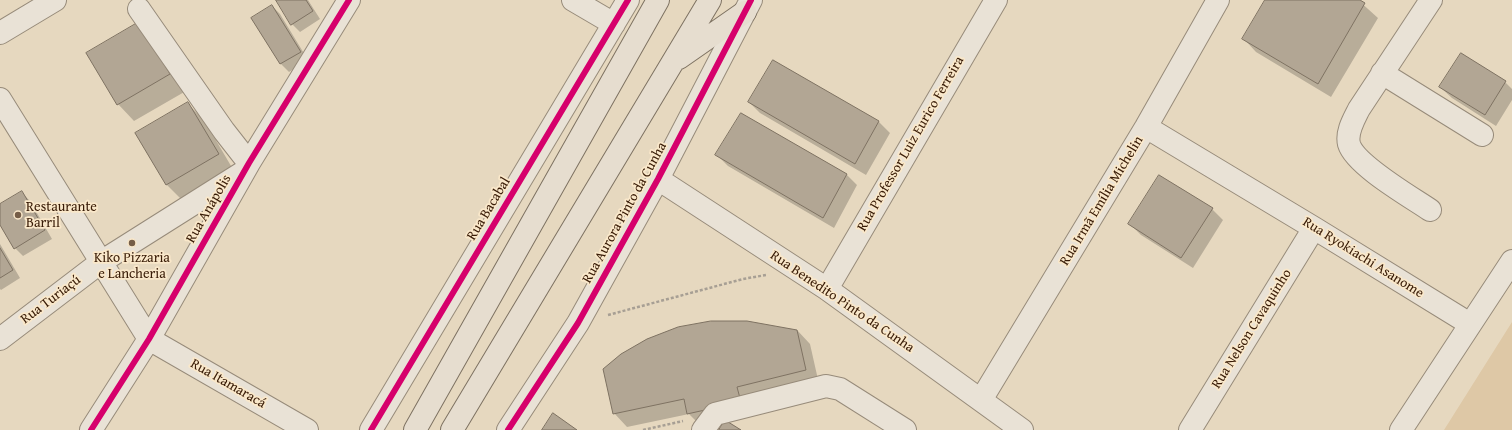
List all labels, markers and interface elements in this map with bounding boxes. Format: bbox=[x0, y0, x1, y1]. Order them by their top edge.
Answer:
street label: Rua Professor Luiz Eurico Ferreira bbox=[854, 54, 968, 234]
street label: Rua Irmã Emília Michelin bbox=[1057, 133, 1147, 269]
street label: Rua Aurora Pinto da Cunha bbox=[579, 140, 671, 286]
street label: Rua Anápolis bbox=[183, 172, 235, 246]
street label: Rua Bacabal bbox=[464, 174, 514, 244]
place label: Restaurante Barril bbox=[26, 199, 97, 232]
marker: Restaurante Barril bbox=[13, 210, 23, 220]
street label: Rua Ryokiachi Asanome bbox=[1299, 214, 1427, 302]
marker: Kiko Pizzaria e Lancheria bbox=[127, 238, 137, 248]
street label: Rua Benedito Pinto da Cunha bbox=[767, 247, 917, 357]
place label: Kiko Pizzaria e Lancheria bbox=[94, 250, 170, 282]
street label: Rua Nelson Cavaquinho bbox=[1208, 266, 1296, 392]
street label: Rua Turiaçú bbox=[18, 272, 84, 328]
street label: Rua Itamaracá bbox=[187, 356, 269, 412]

